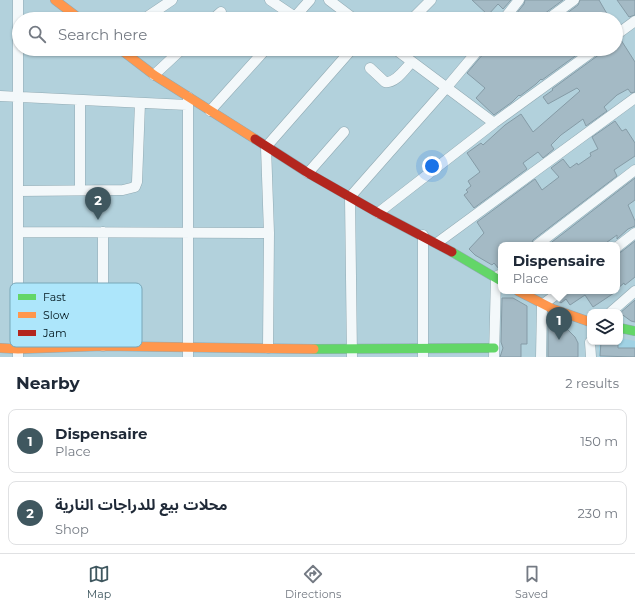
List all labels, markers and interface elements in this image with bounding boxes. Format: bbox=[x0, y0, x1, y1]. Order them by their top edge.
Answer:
search box bbox=[12, 12, 623, 56]
icon: search bbox=[26, 23, 48, 45]
text: Search here bbox=[58, 25, 147, 44]
your location bbox=[422, 156, 442, 176]
pin: 2 bbox=[85, 187, 111, 220]
popup bbox=[498, 242, 620, 294]
text: Dispensaire bbox=[513, 251, 605, 270]
text: Place bbox=[513, 270, 548, 286]
legend bbox=[10, 283, 142, 347]
text: Fast bbox=[43, 290, 67, 304]
pin: 1 bbox=[546, 307, 572, 340]
text: Slow bbox=[43, 308, 69, 322]
map controls bbox=[587, 309, 623, 345]
button: layers bbox=[587, 309, 623, 345]
text: Jam bbox=[42, 326, 67, 340]
text: Nearby bbox=[16, 373, 80, 393]
text: 2 results bbox=[565, 375, 619, 391]
text: Dispensaire bbox=[55, 424, 148, 443]
text: 1 bbox=[27, 433, 33, 449]
text: 150 m bbox=[580, 433, 618, 449]
text: Place bbox=[55, 443, 91, 459]
text: محلات بيع للدراجات النارية bbox=[55, 495, 227, 514]
text: 2 bbox=[26, 505, 34, 521]
text: 230 m bbox=[577, 505, 618, 521]
text: Shop bbox=[55, 521, 89, 537]
tab: Map bbox=[87, 563, 111, 601]
tab: Directions bbox=[285, 563, 341, 601]
tab: Saved bbox=[515, 563, 548, 601]

